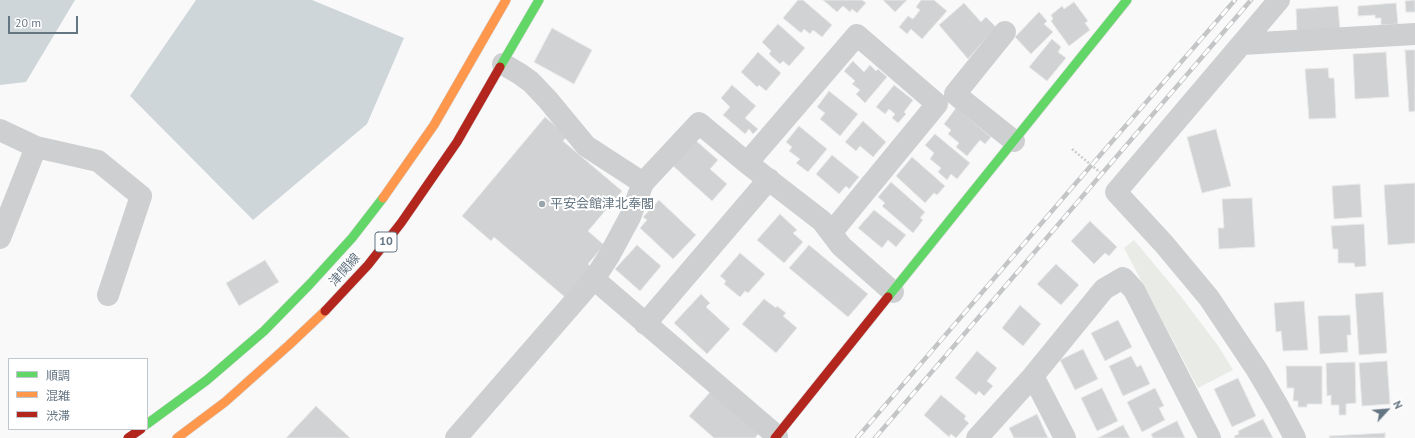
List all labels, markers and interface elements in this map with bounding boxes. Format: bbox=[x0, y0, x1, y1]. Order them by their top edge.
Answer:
scale bar bbox=[10, 8, 80, 34]
text: 20 m bbox=[15, 15, 41, 30]
place label: 平安会館津北奉閣 bbox=[550, 196, 654, 212]
marker: 平安会館津北奉閣 bbox=[537, 199, 547, 209]
road number: 10 bbox=[375, 232, 397, 252]
street label: 津関線 bbox=[326, 250, 364, 290]
legend bbox=[8, 358, 148, 430]
text: 順調 bbox=[46, 368, 70, 383]
text: 混雑 bbox=[46, 388, 70, 403]
north arrow bbox=[1367, 390, 1407, 430]
text: N bbox=[1390, 398, 1406, 411]
text: 渋滞 bbox=[46, 408, 70, 423]

